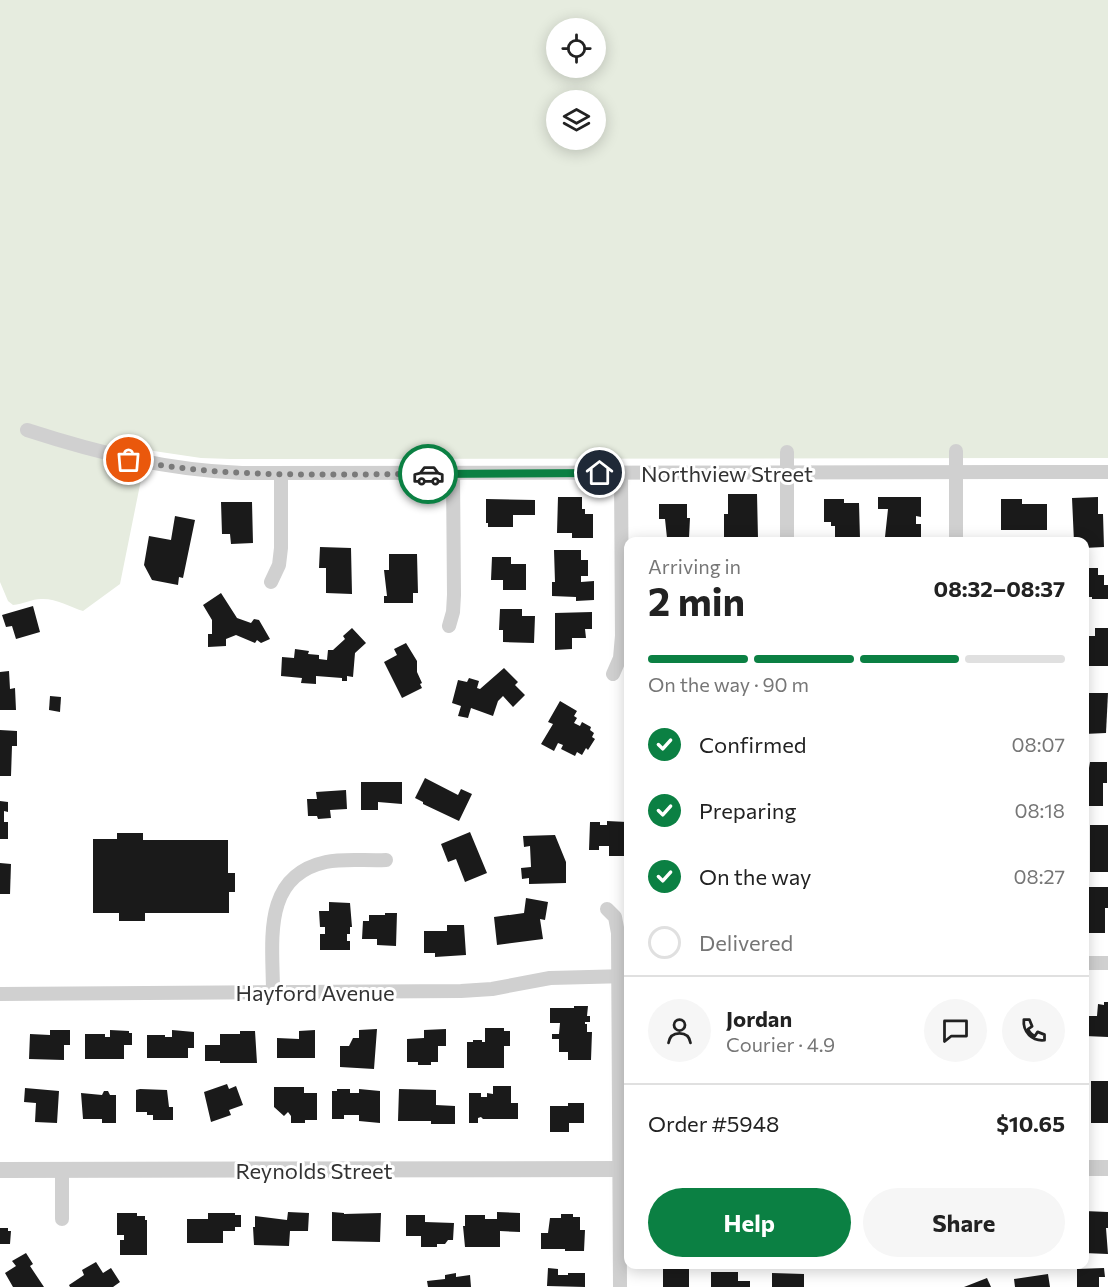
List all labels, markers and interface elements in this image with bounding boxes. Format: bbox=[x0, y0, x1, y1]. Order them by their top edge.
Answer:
map controls bbox=[546, 18, 606, 150]
button: locate bbox=[546, 18, 606, 78]
button: layers bbox=[546, 90, 606, 150]
pin bbox=[103, 434, 154, 485]
icon: bag bbox=[112, 443, 145, 476]
courier bbox=[398, 444, 458, 504]
pin bbox=[574, 447, 625, 498]
icon: home bbox=[583, 456, 616, 489]
icon: car bbox=[412, 458, 445, 491]
street label: Northview Street bbox=[641, 460, 813, 487]
text: Arriving in bbox=[648, 554, 741, 578]
text: 08:32–08:37 bbox=[934, 575, 1065, 602]
text: 2 min bbox=[648, 576, 745, 624]
text: On the way · 90 m bbox=[648, 672, 809, 696]
icon: check bbox=[648, 728, 681, 761]
text: Confirmed bbox=[699, 731, 806, 758]
text: 08:07 bbox=[1012, 732, 1065, 756]
icon: check bbox=[648, 794, 681, 827]
text: Preparing bbox=[699, 797, 796, 824]
text: 08:18 bbox=[1014, 798, 1065, 822]
icon: check bbox=[648, 860, 681, 893]
text: On the way bbox=[699, 863, 811, 890]
text: 08:27 bbox=[1013, 864, 1065, 888]
text: Delivered bbox=[699, 929, 793, 956]
street label: Hayford Avenue bbox=[235, 979, 395, 1006]
button: person bbox=[648, 999, 711, 1062]
button: chat bbox=[924, 999, 987, 1062]
button: phone bbox=[1002, 999, 1065, 1062]
text: Jordan bbox=[726, 1005, 792, 1032]
text: Courier · 4.9 bbox=[726, 1032, 835, 1056]
text: Order #5948 bbox=[648, 1110, 779, 1137]
text: $10.65 bbox=[996, 1110, 1065, 1137]
street label: Reynolds Street bbox=[235, 1157, 393, 1184]
button: Help bbox=[648, 1188, 851, 1257]
button: Share bbox=[863, 1188, 1065, 1257]

